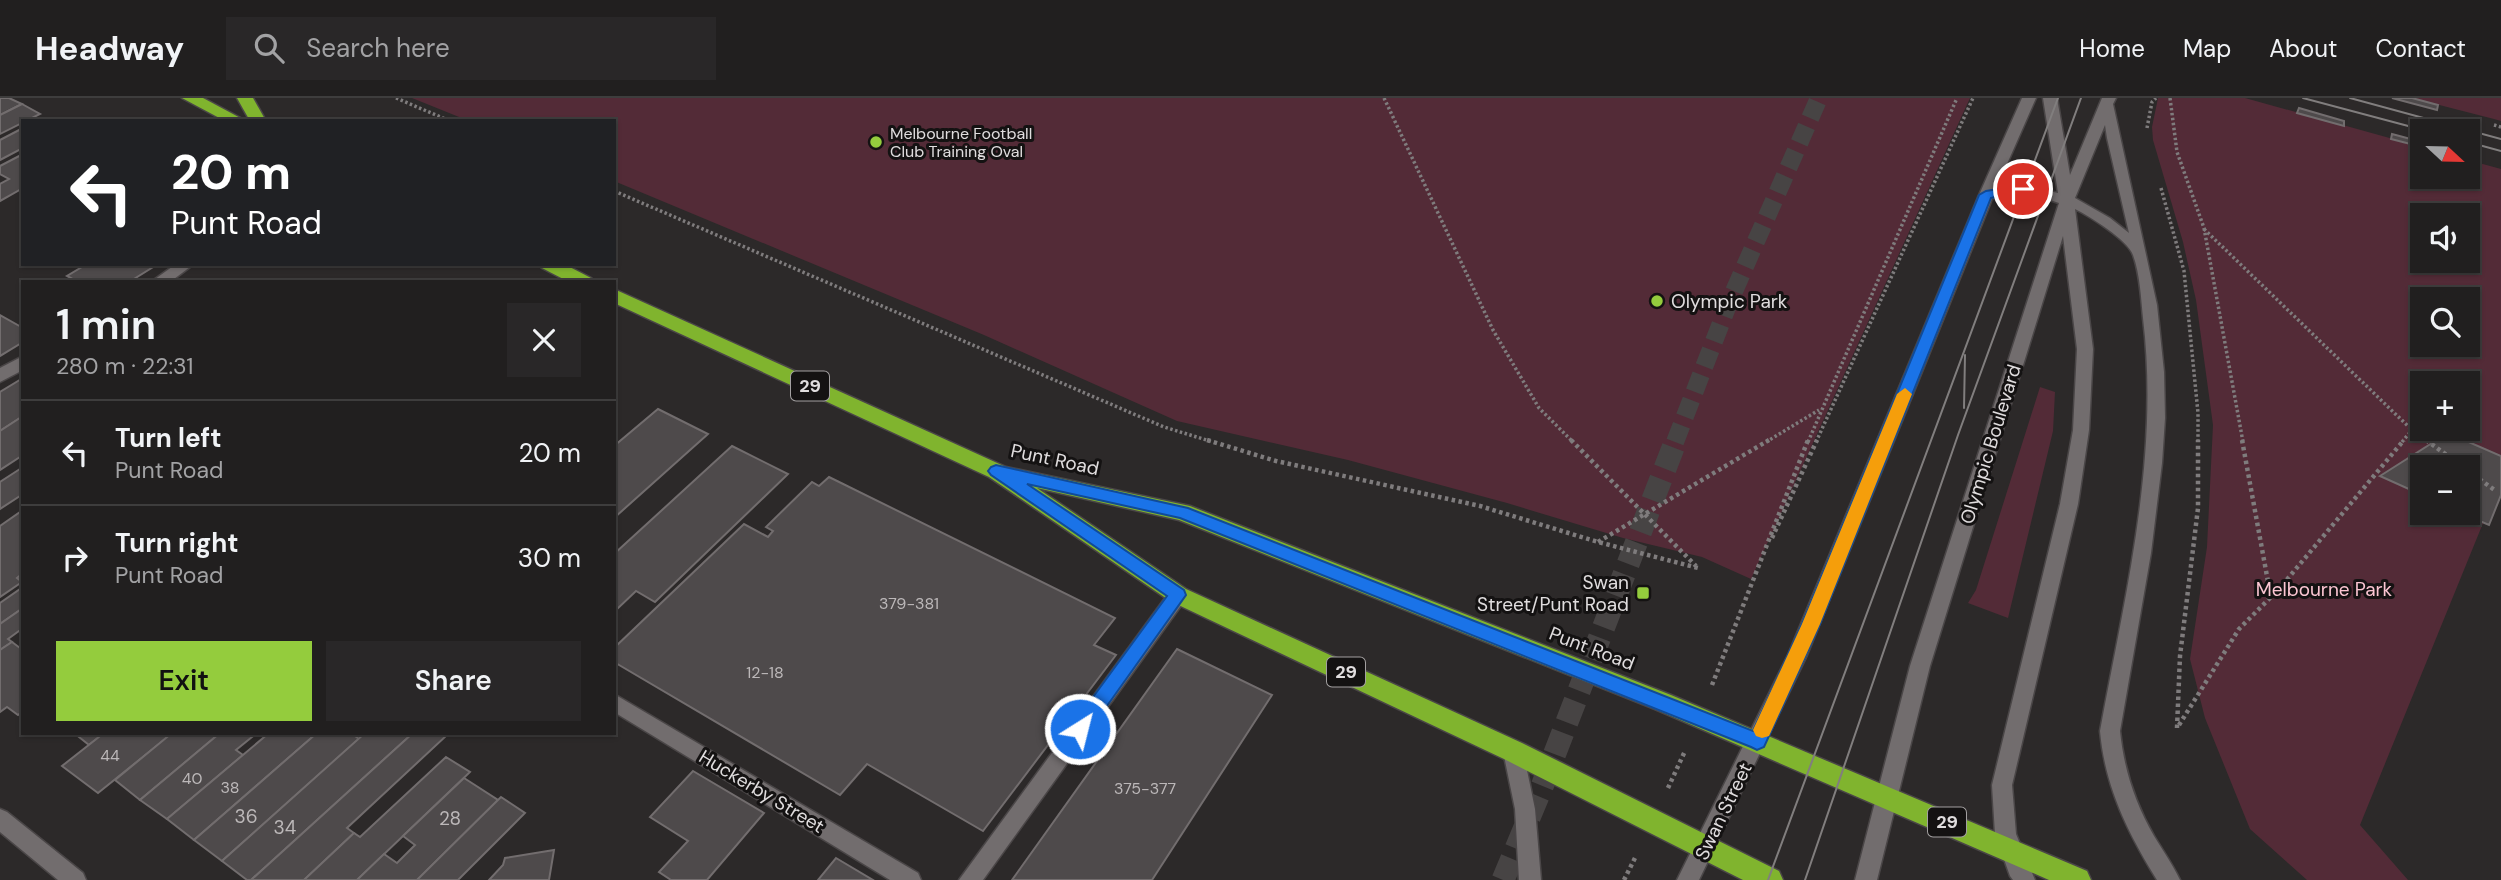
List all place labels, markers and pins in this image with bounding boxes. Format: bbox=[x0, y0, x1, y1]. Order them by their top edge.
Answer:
place label: Melbourne Football Club Training Oval bbox=[890, 123, 1032, 162]
marker: Melbourne Football Club Training Oval bbox=[868, 134, 884, 150]
pin bbox=[1993, 159, 2053, 219]
place label: Olympic Park bbox=[1671, 289, 1788, 314]
marker: Olympic Park bbox=[1649, 293, 1665, 309]
place label: Swan Street/Punt Road bbox=[1477, 570, 1629, 617]
marker: Swan Street/Punt Road bbox=[1635, 585, 1651, 601]

